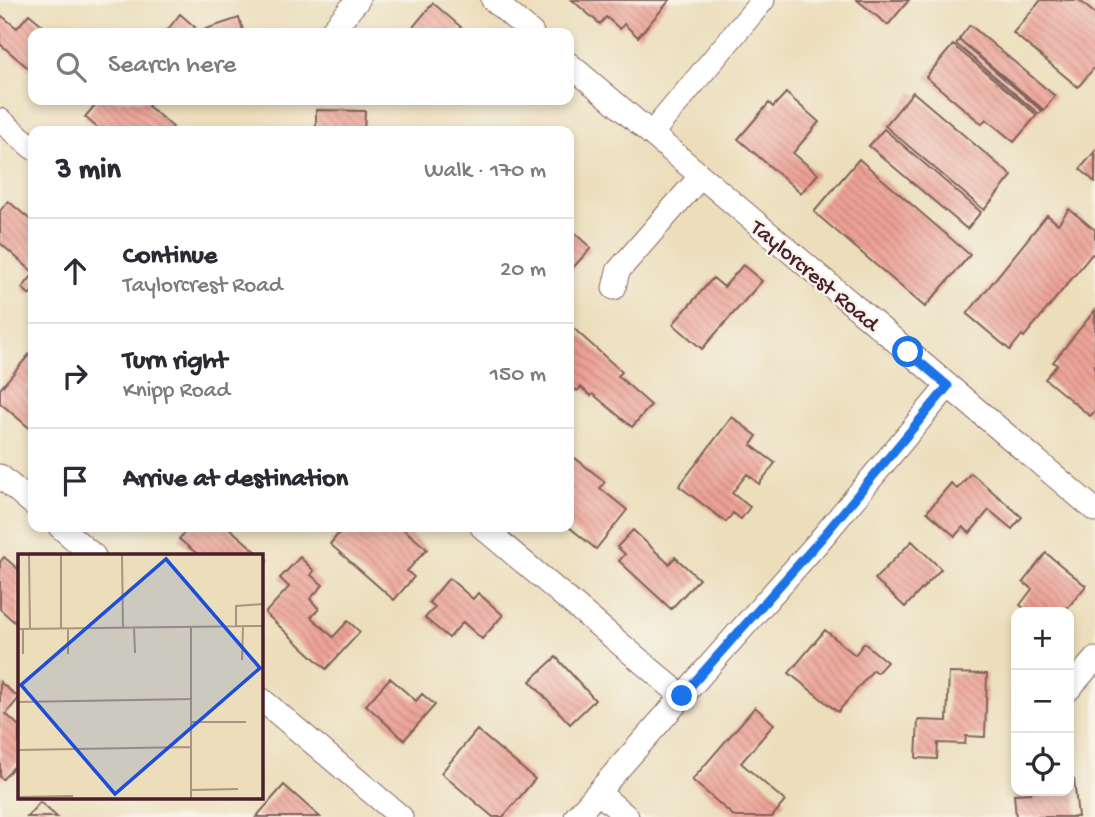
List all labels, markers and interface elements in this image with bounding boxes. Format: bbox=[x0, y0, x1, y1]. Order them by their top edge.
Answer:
search box bbox=[28, 28, 574, 105]
icon: search bbox=[52, 48, 90, 86]
text: Search here bbox=[108, 51, 236, 82]
text: 3 min bbox=[56, 154, 121, 189]
text: Walk · 170 m bbox=[424, 158, 546, 185]
street label: Taylorcrest Road bbox=[742, 214, 885, 339]
text: Continue bbox=[123, 242, 217, 273]
icon: ahead bbox=[56, 252, 94, 290]
text: 20 m bbox=[500, 257, 546, 284]
text: Taylorcrest Road bbox=[123, 273, 282, 300]
route start bbox=[892, 336, 923, 367]
text: Turn right bbox=[123, 347, 227, 378]
icon: right bbox=[56, 357, 94, 395]
text: 150 m bbox=[490, 362, 546, 389]
text: Knipp Road bbox=[123, 378, 230, 405]
icon: arrive bbox=[56, 462, 94, 500]
text: Arrive at destination bbox=[123, 465, 348, 496]
inset map bbox=[18, 554, 262, 800]
map controls bbox=[1011, 607, 1074, 796]
button: + bbox=[1011, 607, 1074, 670]
button: − bbox=[1011, 670, 1074, 733]
route end bbox=[666, 680, 697, 711]
button: locate bbox=[1011, 733, 1074, 796]

